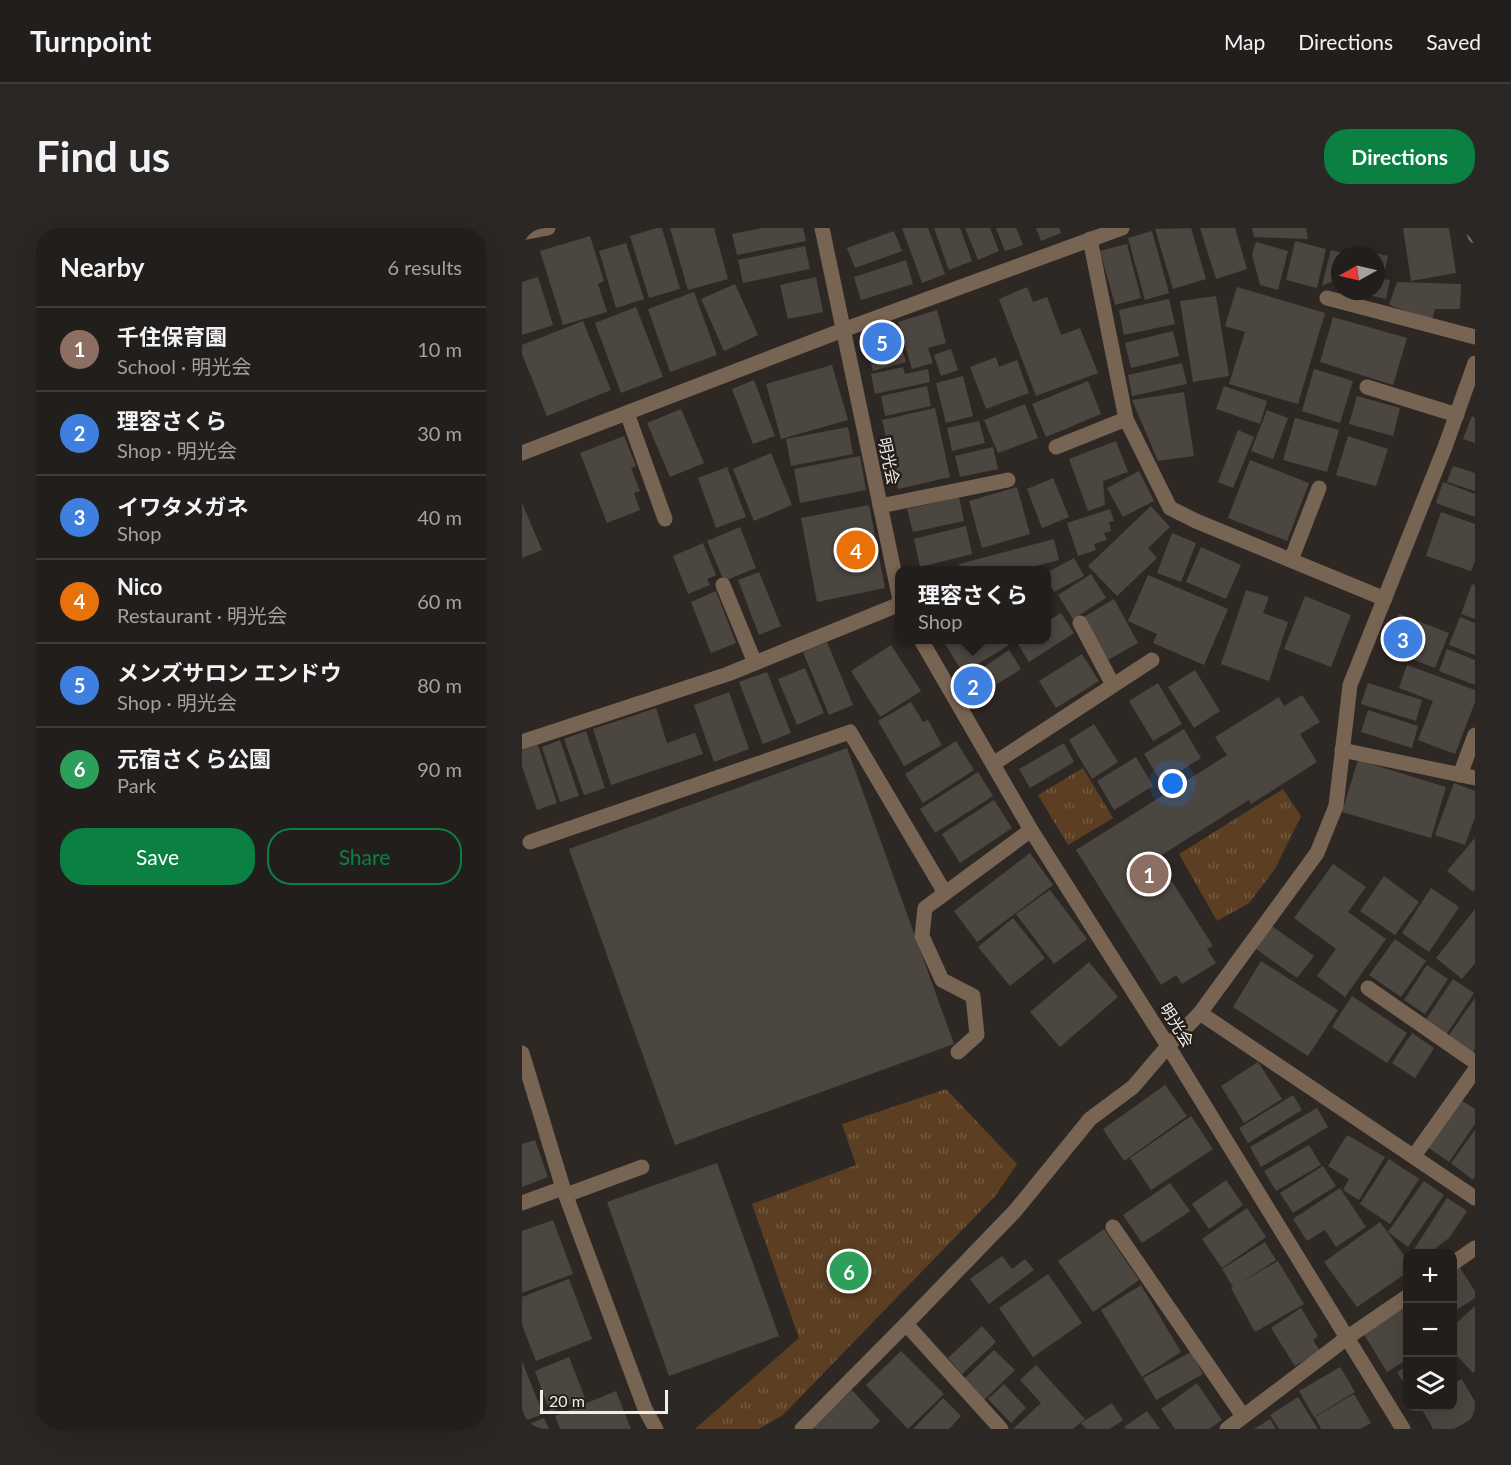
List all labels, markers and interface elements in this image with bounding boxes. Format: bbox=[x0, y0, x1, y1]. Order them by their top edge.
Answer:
text: Turnpoint bbox=[30, 24, 151, 58]
text: Map bbox=[1224, 29, 1265, 54]
text: Directions bbox=[1298, 29, 1393, 54]
text: Saved bbox=[1426, 29, 1481, 54]
button: Directions bbox=[1324, 129, 1475, 184]
text: Find us bbox=[36, 131, 170, 181]
north arrow bbox=[1331, 246, 1385, 300]
text: Nearby bbox=[60, 251, 145, 283]
text: 6 results bbox=[387, 255, 462, 279]
pin: 5 bbox=[862, 320, 902, 364]
text: 千住保育園 bbox=[117, 323, 227, 350]
text: 1 bbox=[74, 337, 85, 361]
text: 10 m bbox=[417, 337, 462, 361]
text: School · 明光会 bbox=[117, 354, 251, 378]
text: 理容さくら bbox=[117, 407, 227, 434]
text: 2 bbox=[74, 421, 85, 445]
text: 30 m bbox=[417, 421, 462, 445]
street label: 明光会 bbox=[875, 435, 904, 486]
text: Shop · 明光会 bbox=[117, 438, 237, 462]
text: イワタメガネ bbox=[117, 493, 248, 520]
text: 3 bbox=[74, 505, 85, 529]
text: 40 m bbox=[417, 505, 462, 529]
text: Shop bbox=[117, 521, 161, 545]
pin: 4 bbox=[836, 528, 876, 572]
popup bbox=[895, 566, 1051, 644]
text: Nico bbox=[117, 573, 162, 600]
text: 理容さくら bbox=[918, 581, 1028, 608]
text: 4 bbox=[74, 589, 85, 613]
text: 60 m bbox=[417, 589, 462, 613]
text: Restaurant · 明光会 bbox=[117, 603, 287, 627]
text: Shop bbox=[918, 609, 962, 633]
pin: 3 bbox=[1384, 616, 1422, 662]
text: メンズサロン エンドウ bbox=[117, 659, 342, 686]
pin: 2 bbox=[954, 664, 992, 708]
text: 5 bbox=[74, 673, 85, 697]
text: 80 m bbox=[417, 673, 462, 697]
text: Shop · 明光会 bbox=[117, 690, 237, 714]
text: 元宿さくら公園 bbox=[117, 745, 271, 772]
text: 6 bbox=[74, 757, 85, 781]
text: 90 m bbox=[417, 757, 462, 781]
your location bbox=[1158, 769, 1187, 798]
text: Park bbox=[117, 773, 156, 797]
button: Save bbox=[60, 828, 255, 885]
button: Share bbox=[267, 828, 462, 885]
pin: 1 bbox=[1130, 852, 1168, 896]
street label: 明光会 bbox=[1157, 999, 1198, 1050]
pin: 6 bbox=[830, 1248, 868, 1294]
map controls bbox=[1403, 1249, 1457, 1411]
button: + bbox=[1403, 1249, 1457, 1303]
button: − bbox=[1403, 1303, 1457, 1357]
button: layers bbox=[1403, 1357, 1457, 1411]
scale bar bbox=[540, 1387, 668, 1414]
text: 20 m bbox=[549, 1391, 585, 1410]

